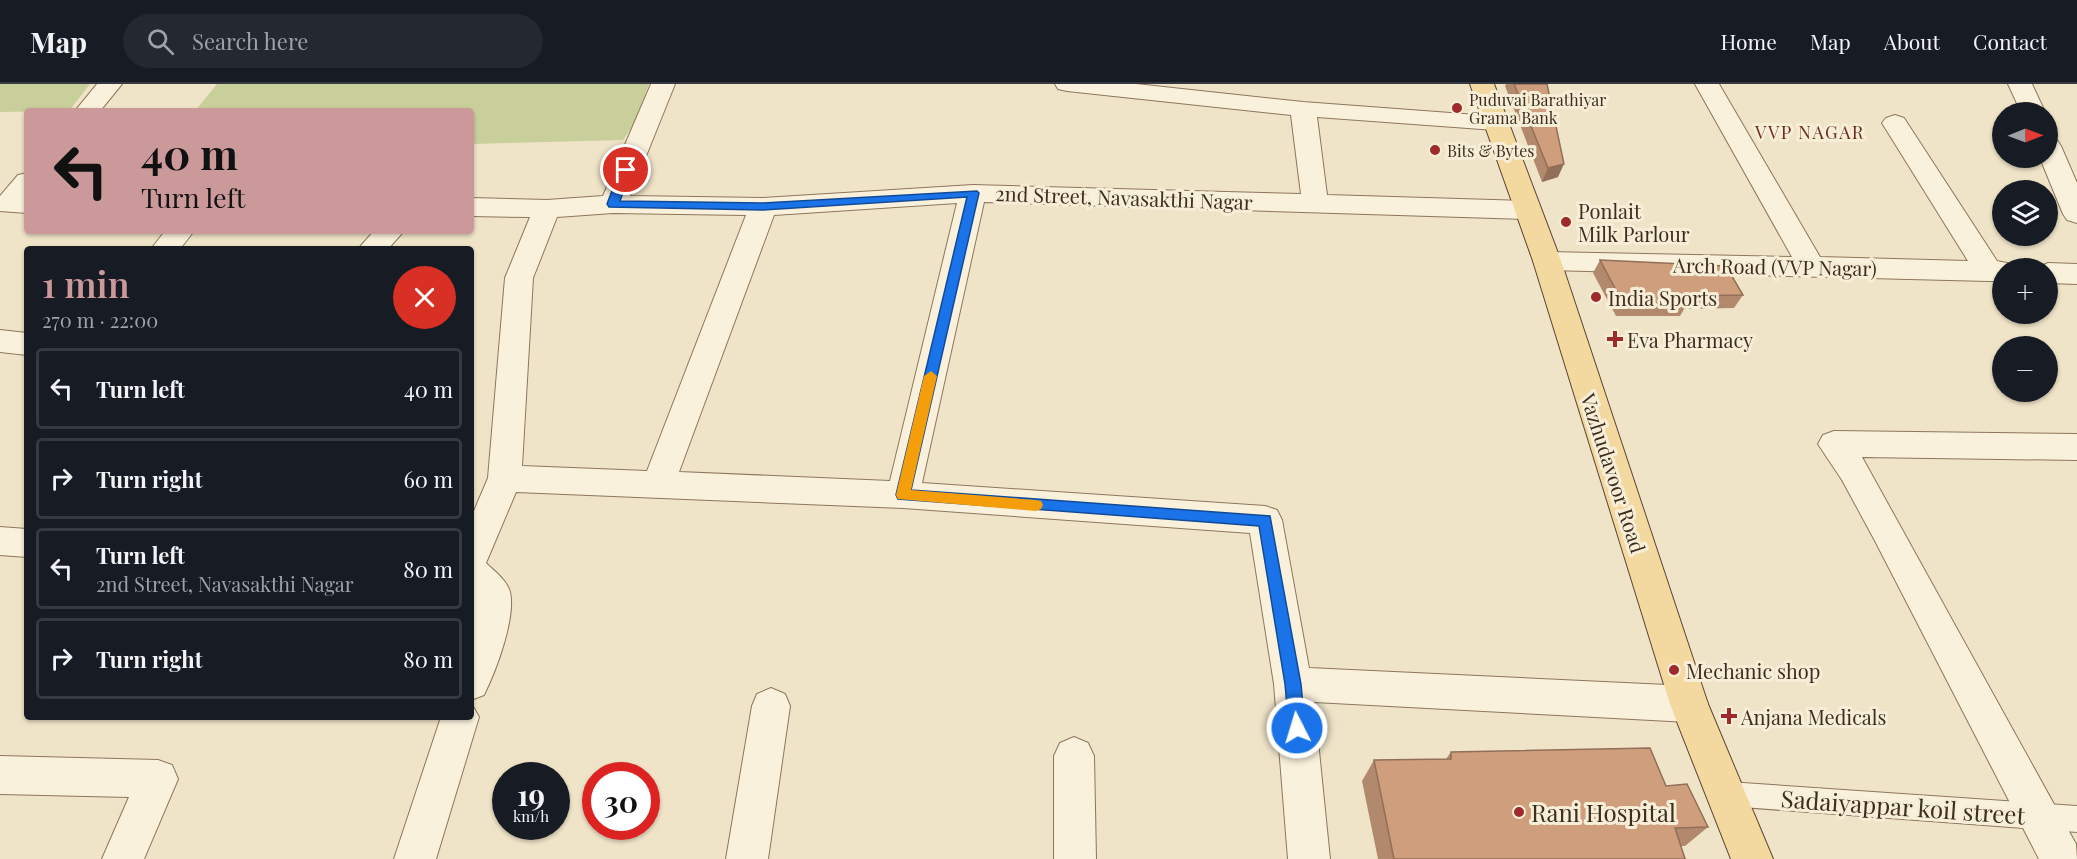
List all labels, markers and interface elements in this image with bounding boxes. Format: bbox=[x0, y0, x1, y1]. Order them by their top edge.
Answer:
search box bbox=[123, 14, 543, 68]
text: Map bbox=[30, 23, 87, 60]
icon: search bbox=[144, 25, 177, 58]
text: Search here bbox=[192, 26, 308, 56]
text: Home bbox=[1721, 27, 1777, 55]
text: Map bbox=[1810, 27, 1851, 55]
text: About bbox=[1884, 27, 1940, 55]
text: Contact bbox=[1973, 27, 2047, 55]
place label: Puduvai Barathiyar Grama Bank bbox=[1469, 89, 1606, 128]
marker: Puduvai Barathiyar Grama Bank bbox=[1450, 101, 1464, 115]
north arrow bbox=[1992, 102, 2058, 168]
map controls bbox=[1992, 102, 2058, 402]
district label: VVP NAGAR bbox=[1754, 120, 1865, 144]
text: 40 m bbox=[141, 125, 238, 181]
icon: left bbox=[42, 132, 120, 210]
place label: Bits & Bytes bbox=[1447, 140, 1535, 161]
marker: Bits & Bytes bbox=[1428, 143, 1442, 157]
pin bbox=[600, 144, 651, 195]
icon: arrive bbox=[609, 153, 642, 186]
text: Turn left bbox=[141, 179, 245, 215]
street label: 2nd Street, Navasakthi Nagar bbox=[995, 179, 1253, 215]
button: layers bbox=[1992, 180, 2058, 246]
place label: Ponlait Milk Parlour bbox=[1578, 197, 1690, 247]
marker: Ponlait Milk Parlour bbox=[1559, 215, 1573, 229]
street label: Arch Road (VVP Nagar) bbox=[1672, 251, 1877, 281]
button: + bbox=[1992, 258, 2058, 324]
text: 1 min bbox=[42, 259, 130, 307]
button: close bbox=[393, 266, 456, 329]
place label: India Sports bbox=[1608, 284, 1717, 311]
marker: India Sports bbox=[1589, 290, 1603, 304]
text: 270 m · 22:00 bbox=[42, 306, 158, 333]
place label: Eva Pharmacy bbox=[1627, 326, 1753, 353]
marker: Eva Pharmacy bbox=[1608, 332, 1622, 346]
button: − bbox=[1992, 336, 2058, 402]
icon: left bbox=[45, 372, 78, 405]
text: Turn left bbox=[96, 374, 185, 404]
text: 40 m bbox=[404, 374, 453, 404]
street label: Vazhudavoor Road bbox=[1575, 389, 1653, 557]
icon: right bbox=[45, 462, 78, 495]
text: Turn right bbox=[96, 464, 202, 494]
text: 60 m bbox=[403, 464, 453, 494]
text: Turn left bbox=[96, 540, 185, 570]
icon: left bbox=[45, 552, 78, 585]
text: 80 m bbox=[403, 554, 453, 584]
text: 2nd Street, Navasakthi Nagar bbox=[96, 570, 354, 597]
icon: right bbox=[45, 642, 78, 675]
text: Turn right bbox=[96, 644, 202, 674]
text: 80 m bbox=[403, 644, 453, 674]
place label: Mechanic shop bbox=[1686, 657, 1820, 684]
marker: Mechanic shop bbox=[1667, 663, 1681, 677]
position arrow bbox=[1265, 696, 1329, 760]
place label: Anjana Medicals bbox=[1740, 703, 1886, 730]
marker: Anjana Medicals bbox=[1722, 709, 1736, 723]
speed limit sign: 30 bbox=[582, 762, 660, 840]
text: 19 bbox=[517, 774, 545, 814]
street label: Sadaiyappar koil street bbox=[1780, 782, 2027, 831]
place label: Rani Hospital bbox=[1531, 796, 1676, 828]
marker: Rani Hospital bbox=[1512, 805, 1526, 819]
text: km/h bbox=[513, 806, 549, 826]

